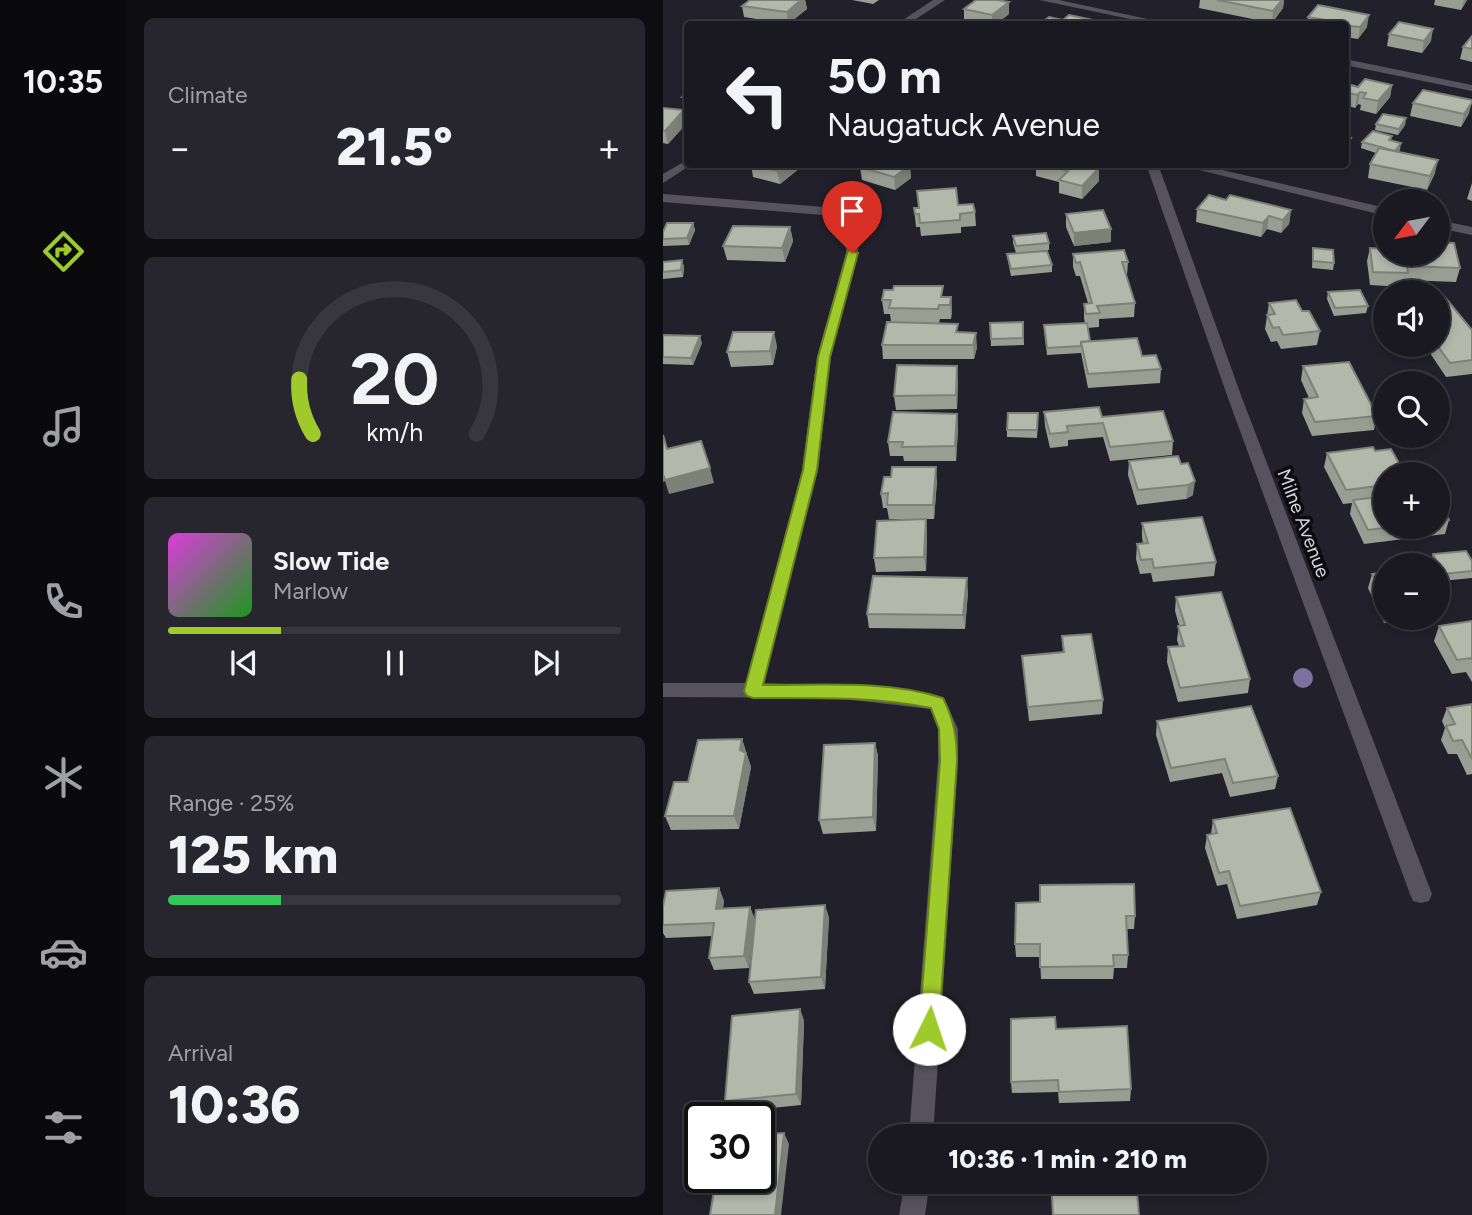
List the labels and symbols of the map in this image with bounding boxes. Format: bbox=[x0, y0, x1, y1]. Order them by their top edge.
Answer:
pin bbox=[822, 181, 882, 253]
north arrow bbox=[1373, 189, 1451, 266]
street label: Milne Avenue bbox=[1272, 466, 1335, 581]
position arrow bbox=[892, 992, 966, 1066]
speed limit sign: 30 bbox=[684, 1102, 775, 1193]

